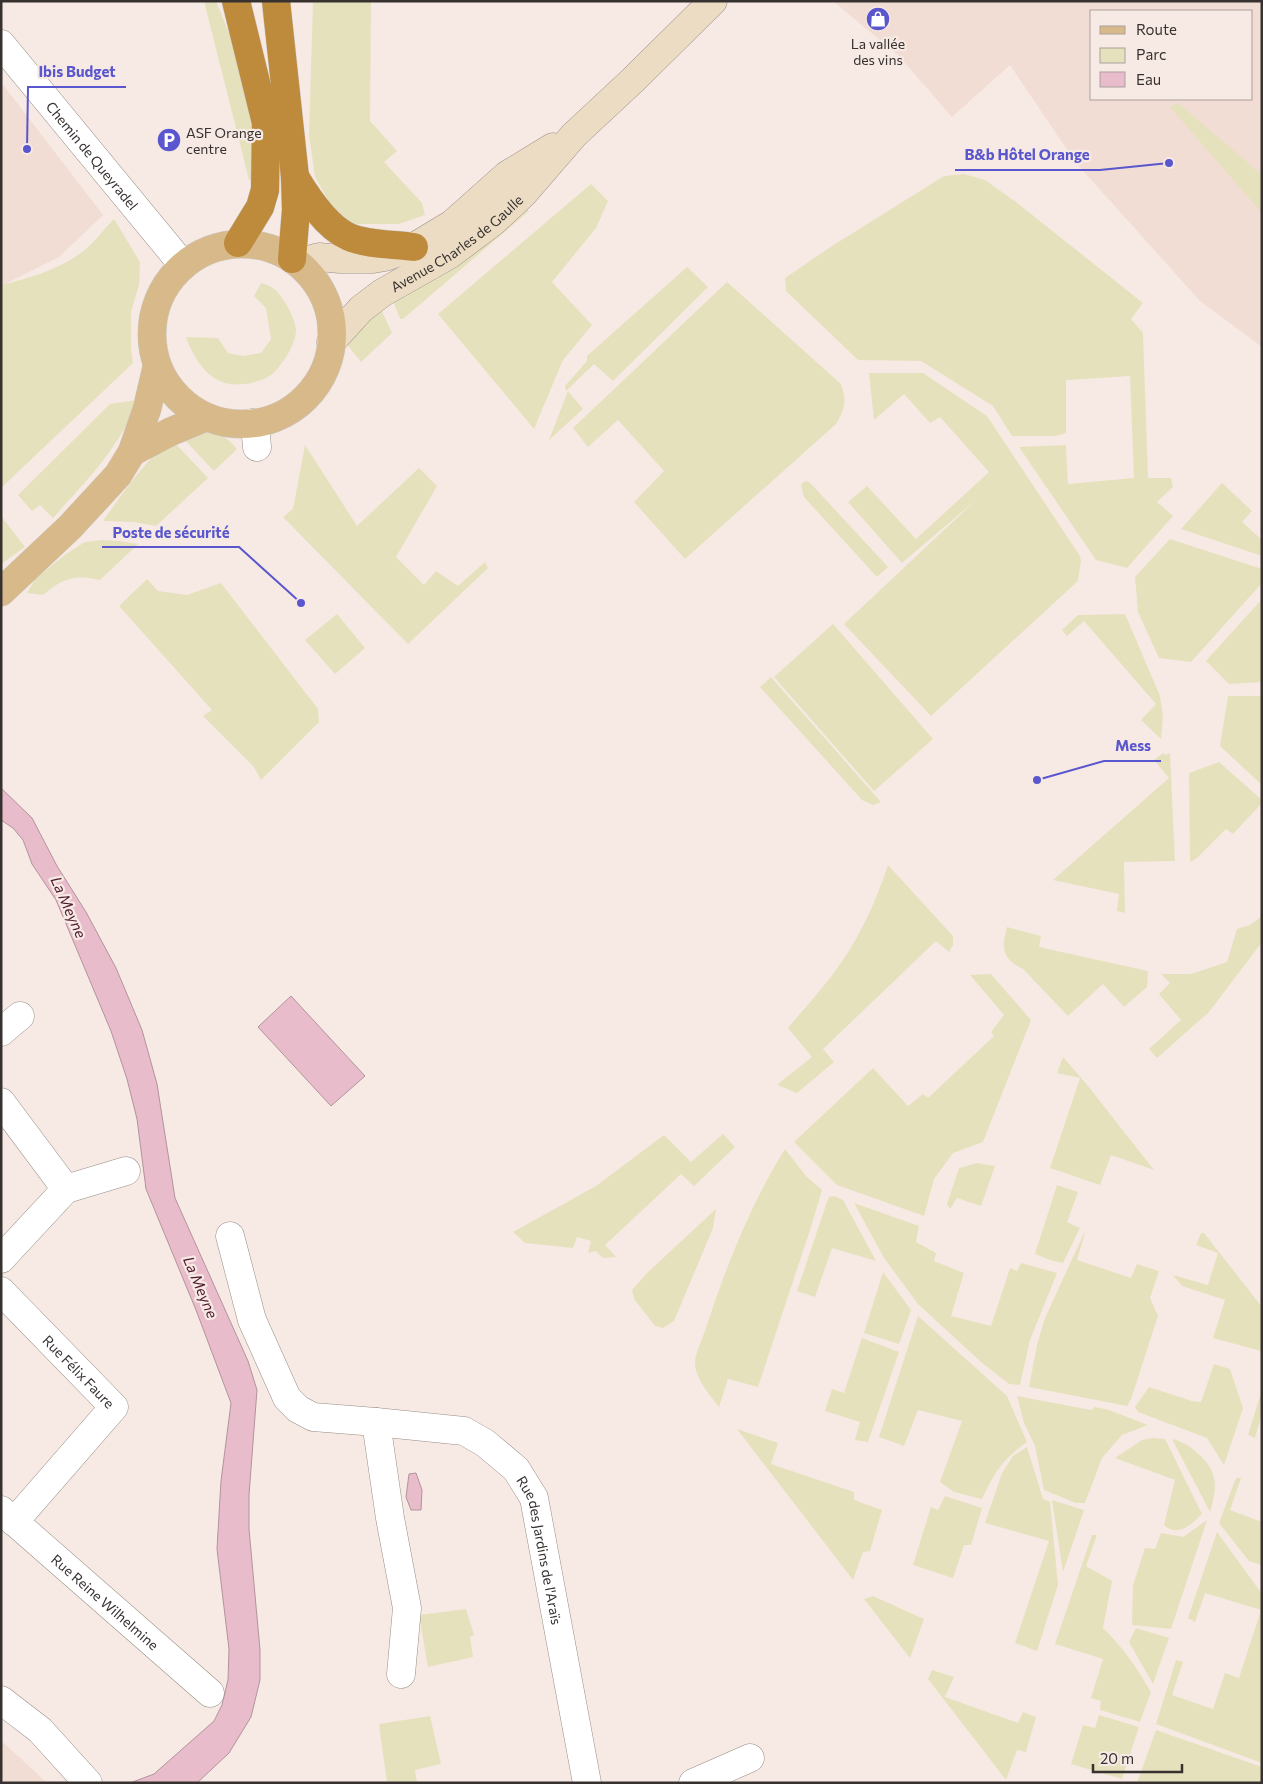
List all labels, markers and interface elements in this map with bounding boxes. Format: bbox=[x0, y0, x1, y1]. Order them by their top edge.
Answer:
shop icon: La vallée des vins bbox=[865, 6, 891, 32]
legend bbox=[1090, 10, 1253, 100]
text: Route bbox=[1136, 20, 1177, 38]
place label: La vallée des vins bbox=[851, 35, 905, 68]
text: Parc bbox=[1136, 45, 1166, 63]
callout: Ibis Budget bbox=[28, 57, 126, 87]
text: Ibis Budget bbox=[38, 62, 116, 80]
text: Eau bbox=[1136, 70, 1161, 88]
street label: Chemin de Queyradel bbox=[43, 98, 142, 213]
place label: ASF Orange centre bbox=[186, 124, 262, 157]
parking icon: ASF Orange centre bbox=[156, 127, 182, 153]
callout: B&b Hôtel Orange bbox=[955, 140, 1100, 170]
text: B&b Hôtel Orange bbox=[964, 145, 1090, 163]
street label: Avenue Charles de Gaulle bbox=[387, 191, 526, 295]
callout: Poste de sécurité bbox=[102, 517, 239, 547]
text: Poste de sécurité bbox=[112, 523, 230, 541]
callout: Mess bbox=[1104, 731, 1161, 761]
text: Mess bbox=[1115, 736, 1151, 754]
water label: La Meyne bbox=[47, 873, 91, 941]
water label: La Meyne bbox=[180, 1253, 222, 1321]
street label: Rue Félix Faure bbox=[40, 1331, 118, 1411]
street label: Rue des Jardins de l'Araïs bbox=[514, 1472, 566, 1626]
street label: Rue Reine Wilhelmine bbox=[48, 1550, 163, 1653]
scale bar bbox=[1093, 1742, 1182, 1774]
text: 20 m bbox=[1100, 1749, 1134, 1767]

